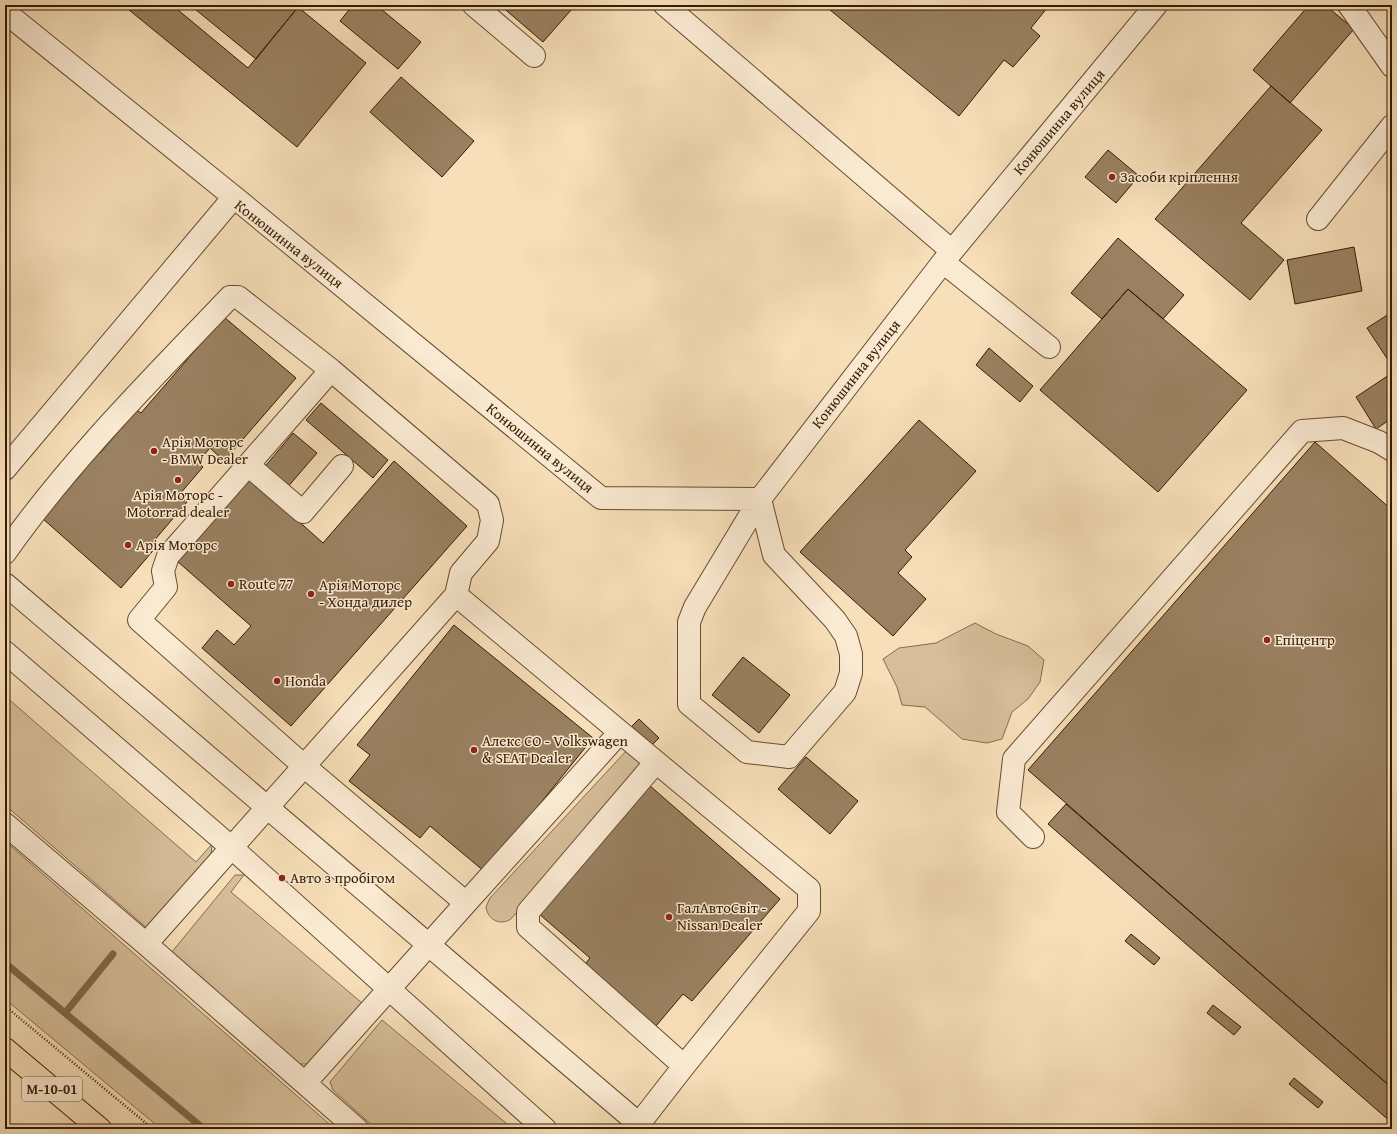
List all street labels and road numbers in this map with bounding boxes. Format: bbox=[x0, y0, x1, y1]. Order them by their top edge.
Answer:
street label: Конюшинна вулиця bbox=[1008, 64, 1110, 179]
street label: Конюшинна вулиця bbox=[231, 194, 348, 293]
street label: Конюшинна вулиця bbox=[806, 315, 905, 432]
street label: Конюшинна вулиця bbox=[482, 398, 599, 498]
road number: М-10-01 bbox=[22, 1077, 82, 1101]

